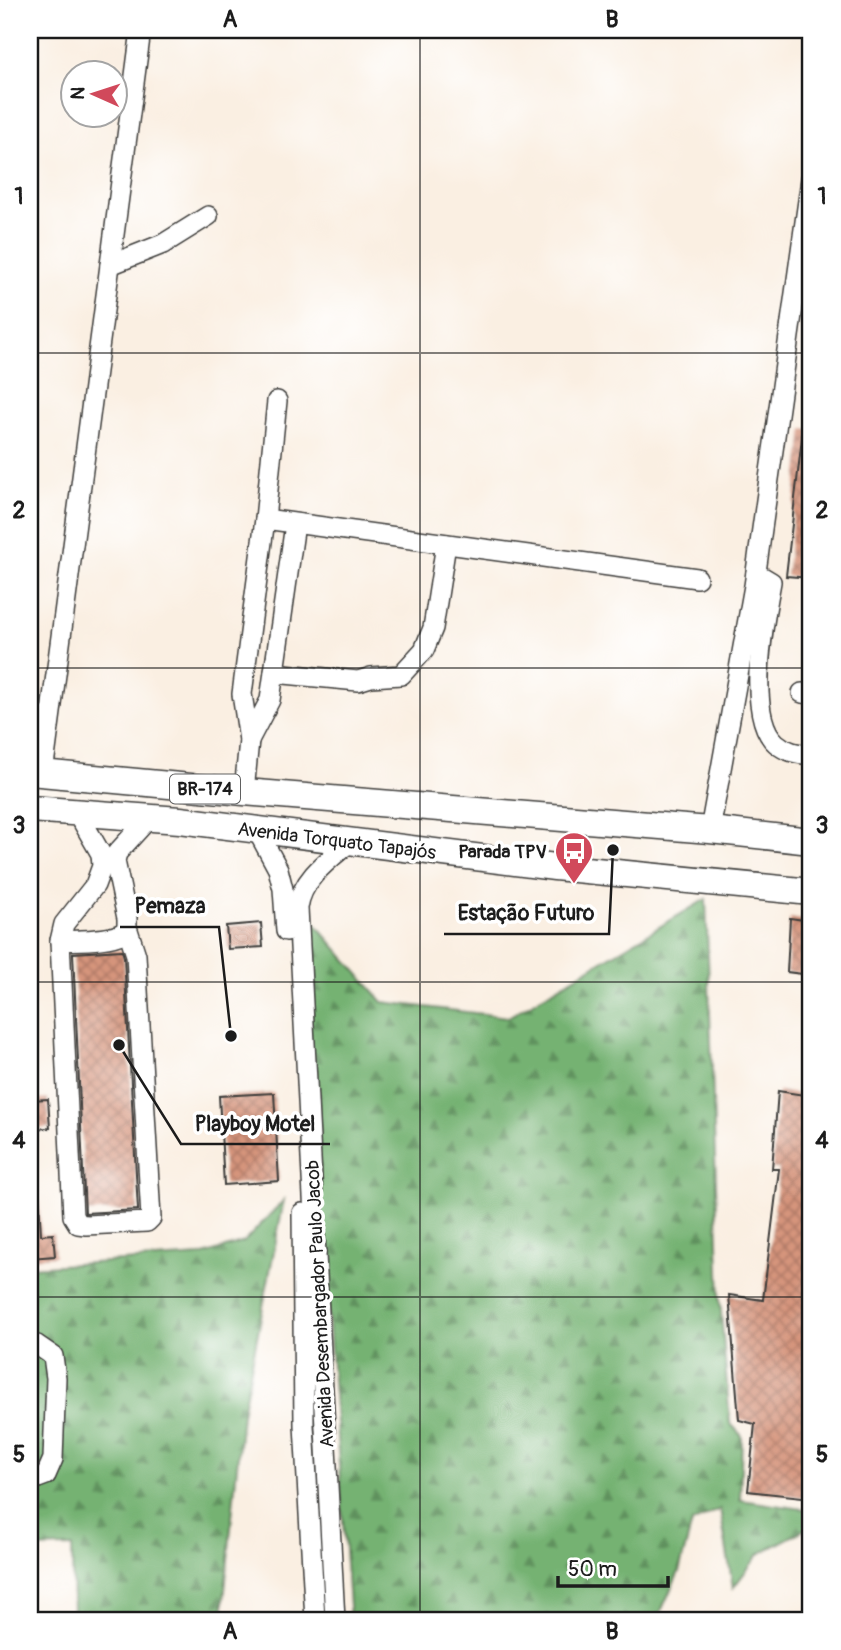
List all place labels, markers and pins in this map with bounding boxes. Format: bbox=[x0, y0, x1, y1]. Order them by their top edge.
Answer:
bus stop icon: Parada TPV bbox=[553, 830, 595, 885]
place label: Parada TPV bbox=[458, 840, 547, 864]
callout: Pemaza bbox=[120, 885, 219, 927]
callout: Estação Futuro bbox=[444, 892, 609, 934]
callout: Playboy Motel bbox=[181, 1102, 330, 1144]

